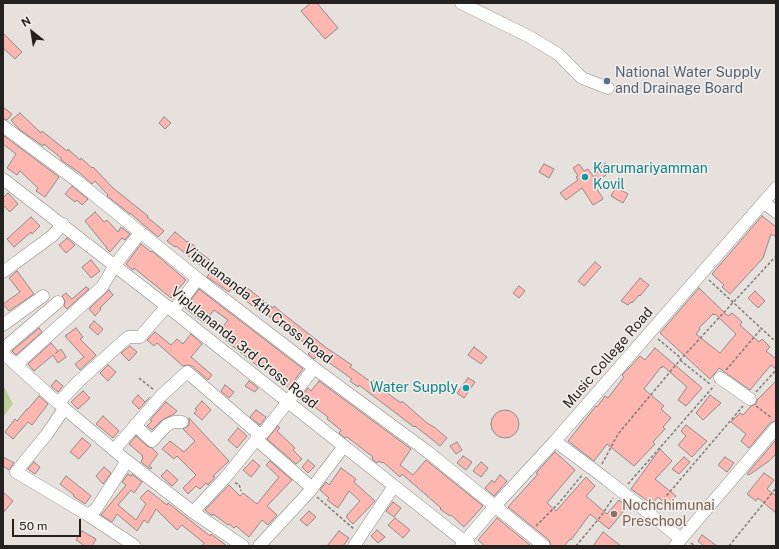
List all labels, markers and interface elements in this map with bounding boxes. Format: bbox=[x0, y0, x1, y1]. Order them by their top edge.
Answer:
north arrow bbox=[12, 12, 52, 52]
text: N bbox=[19, 14, 33, 29]
place label: National Water Supply and Drainage Board bbox=[615, 65, 761, 98]
marker: National Water Supply and Drainage Board bbox=[602, 76, 612, 86]
place label: Karumariyamman Kovil bbox=[593, 161, 708, 194]
marker: Karumariyamman Kovil bbox=[580, 172, 590, 182]
street label: Vipulananda 4th Cross Road bbox=[180, 241, 336, 367]
street label: Vipulananda 3rd Cross Road bbox=[167, 283, 321, 413]
street label: Music College Road bbox=[560, 304, 656, 412]
place label: Water Supply bbox=[370, 380, 458, 396]
marker: Water Supply bbox=[461, 383, 471, 393]
place label: Nochchimunai Preschool bbox=[622, 498, 715, 530]
marker: Nochchimunai Preschool bbox=[609, 509, 619, 519]
scale bar bbox=[14, 511, 83, 537]
text: 50 m bbox=[19, 519, 47, 533]

